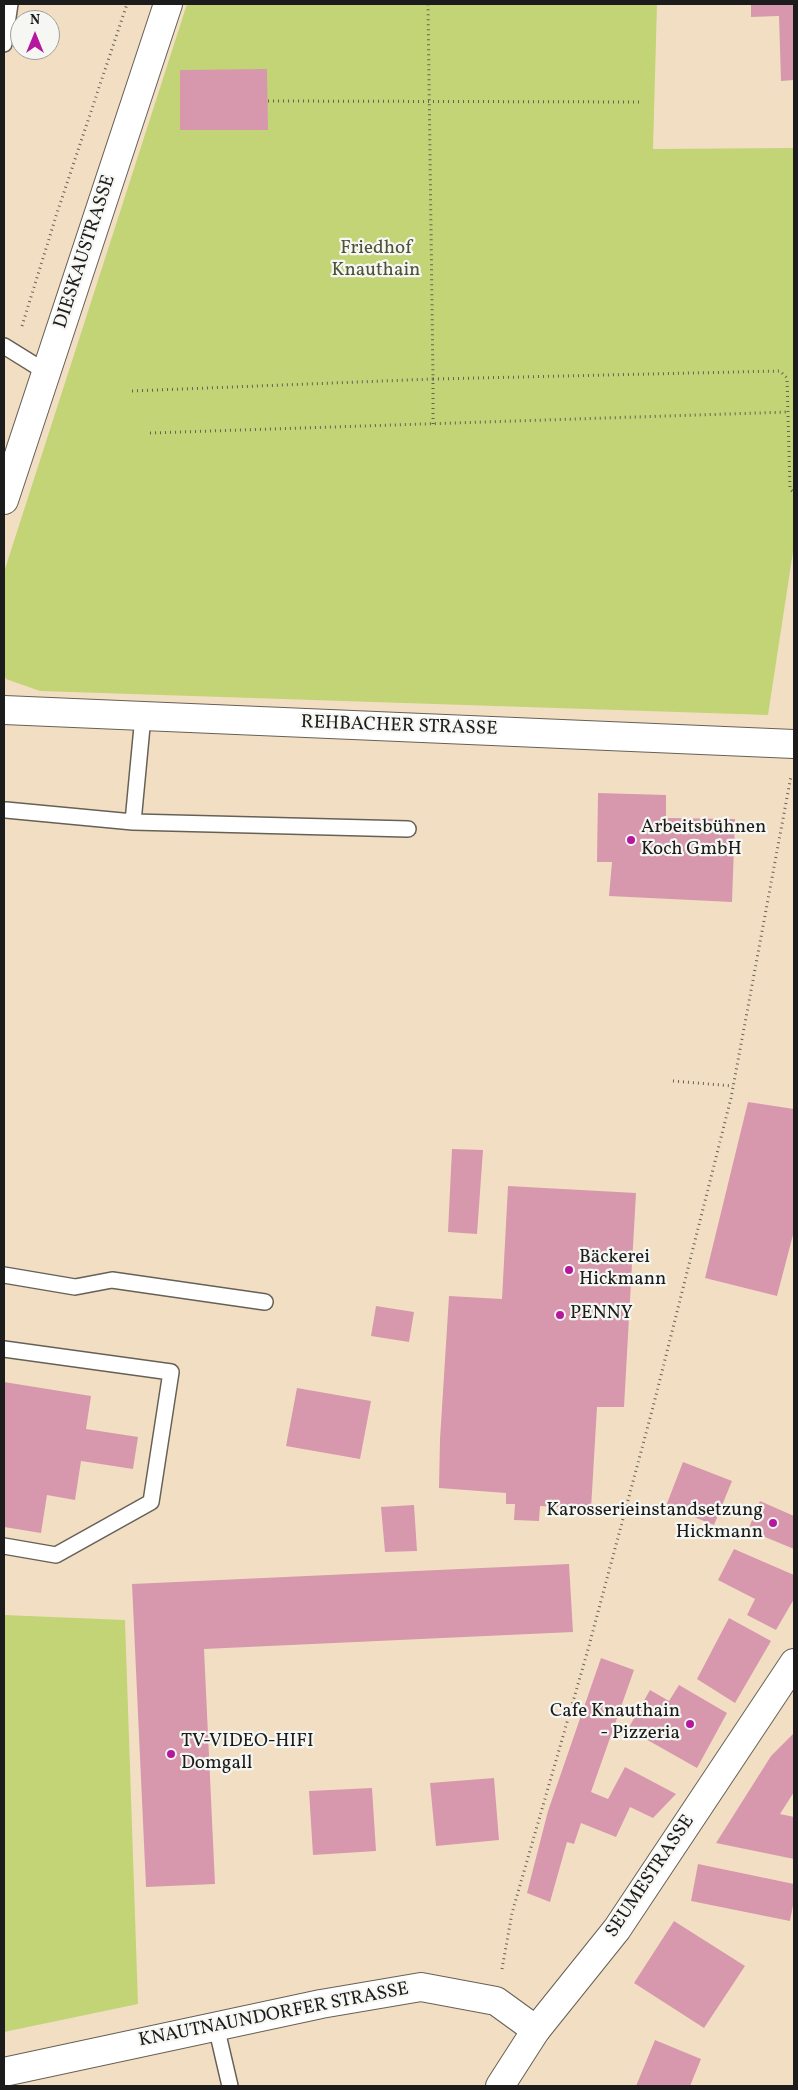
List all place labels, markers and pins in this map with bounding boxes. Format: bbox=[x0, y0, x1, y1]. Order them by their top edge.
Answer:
place label: Arbeitsbühnen Koch GmbH bbox=[641, 818, 766, 862]
marker: Arbeitsbühnen Koch GmbH bbox=[625, 834, 637, 846]
place label: Bäckerei Hickmann bbox=[579, 1248, 666, 1292]
marker: Bäckerei Hickmann bbox=[563, 1264, 575, 1276]
place label: PENNY bbox=[570, 1304, 633, 1326]
marker: PENNY bbox=[554, 1309, 566, 1321]
place label: Karosserieinstandsetzung Hickmann bbox=[546, 1501, 763, 1545]
marker: Karosserieinstandsetzung Hickmann bbox=[767, 1517, 779, 1529]
place label: Cafe Knauthain - Pizzeria bbox=[550, 1702, 680, 1746]
marker: Cafe Knauthain - Pizzeria bbox=[684, 1718, 696, 1730]
place label: TV-VIDEO-HIFI Domgall bbox=[181, 1732, 314, 1776]
marker: TV-VIDEO-HIFI Domgall bbox=[165, 1748, 177, 1760]

